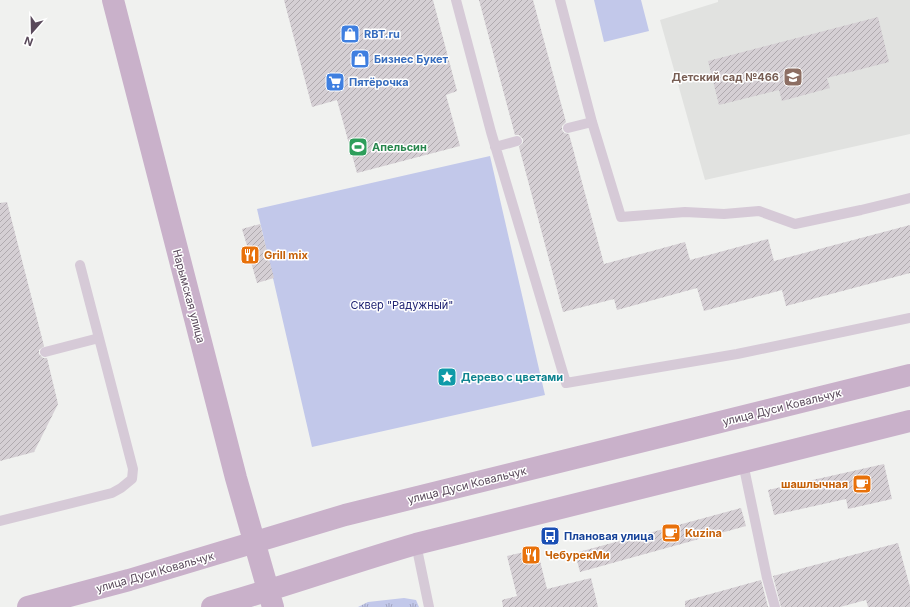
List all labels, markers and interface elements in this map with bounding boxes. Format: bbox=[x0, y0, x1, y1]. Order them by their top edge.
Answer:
north arrow bbox=[12, 12, 52, 52]
shop icon: RBT.ru bbox=[339, 23, 361, 45]
place label: RBT.ru bbox=[364, 27, 400, 41]
text: N bbox=[22, 33, 35, 49]
shop icon: Бизнес Букет bbox=[349, 48, 371, 70]
place label: Бизнес Букет bbox=[374, 52, 449, 66]
school or university icon: Детский сад №466 bbox=[782, 66, 804, 88]
place label: Детский сад №466 bbox=[672, 70, 779, 84]
supermarket icon: Пятёрочка bbox=[324, 71, 346, 93]
place label: Пятёрочка bbox=[349, 75, 409, 89]
sports icon: Апельсин bbox=[347, 136, 369, 158]
place label: Апельсин bbox=[372, 140, 427, 154]
restaurant icon: Grill mix bbox=[239, 244, 261, 266]
street label: Нарымская улица bbox=[170, 248, 208, 344]
place label: Grill mix bbox=[264, 248, 308, 262]
park label: Сквер "Радужный" bbox=[350, 298, 454, 312]
place icon: Дерево с цветами bbox=[436, 366, 458, 388]
place label: Дерево с цветами bbox=[461, 370, 563, 384]
street label: улица Дуси Ковальчук bbox=[721, 385, 843, 429]
street label: улица Дуси Ковальчук bbox=[406, 463, 528, 507]
cafe icon: шашлычная bbox=[851, 473, 873, 495]
place label: шашлычная bbox=[781, 477, 848, 491]
cafe icon: Kuzina bbox=[660, 522, 682, 544]
bus stop icon: Плановая улица bbox=[539, 525, 561, 547]
place label: Kuzina bbox=[685, 526, 722, 540]
place label: Плановая улица bbox=[564, 529, 654, 543]
restaurant icon: ЧебурекМи bbox=[520, 544, 542, 566]
street label: улица Дуси Ковальчук bbox=[94, 548, 216, 596]
place label: ЧебурекМи bbox=[545, 548, 610, 562]

